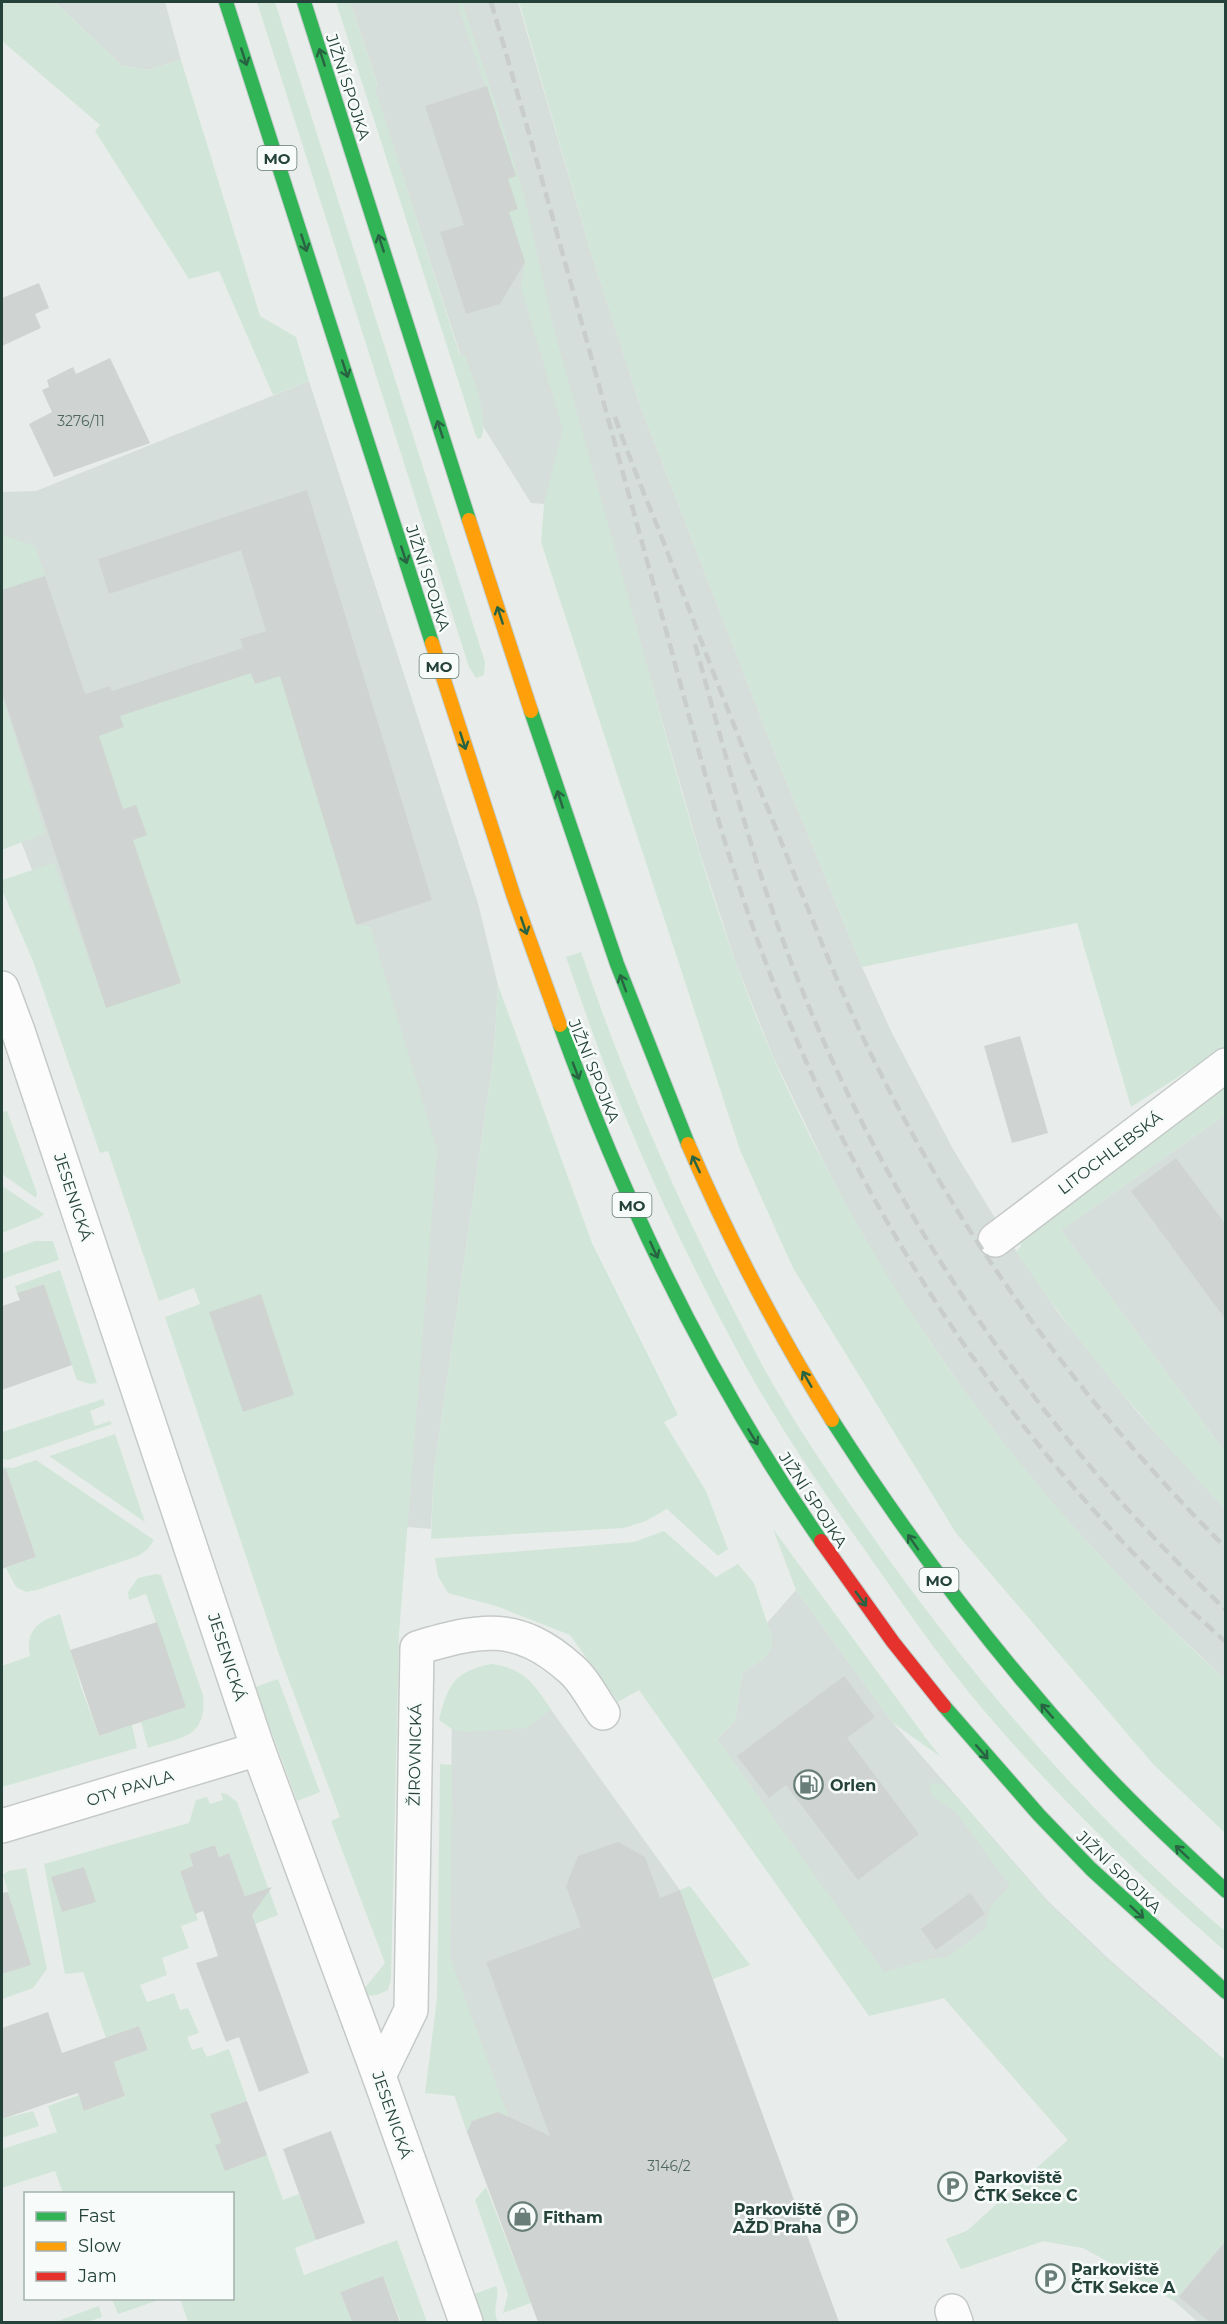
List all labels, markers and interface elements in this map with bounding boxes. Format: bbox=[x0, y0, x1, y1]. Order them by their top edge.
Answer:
street label: JIŽNÍ SPOJKA bbox=[322, 31, 374, 143]
one-way arrow bbox=[239, 47, 250, 66]
one-way arrow bbox=[315, 48, 326, 67]
road number: MO bbox=[258, 146, 296, 170]
one-way arrow bbox=[300, 233, 311, 252]
one-way arrow bbox=[375, 234, 386, 253]
one-way arrow bbox=[340, 359, 351, 378]
house number: 3276/11 bbox=[57, 412, 105, 430]
one-way arrow bbox=[434, 420, 445, 439]
street label: JIŽNÍ SPOJKA bbox=[402, 522, 454, 634]
one-way arrow bbox=[399, 545, 410, 564]
one-way arrow bbox=[493, 606, 504, 625]
road number: MO bbox=[420, 654, 458, 678]
one-way arrow bbox=[458, 731, 469, 750]
one-way arrow bbox=[554, 790, 565, 809]
one-way arrow bbox=[519, 916, 530, 935]
one-way arrow bbox=[617, 974, 628, 993]
street label: JIŽNÍ SPOJKA bbox=[564, 1015, 624, 1126]
one-way arrow bbox=[571, 1061, 582, 1080]
street label: LITOCHLEBSKÁ bbox=[1054, 1107, 1166, 1198]
street label: JESENICKÁ bbox=[50, 1150, 96, 1244]
one-way arrow bbox=[689, 1156, 701, 1174]
road number: MO bbox=[612, 1193, 652, 1217]
one-way arrow bbox=[648, 1241, 660, 1259]
one-way arrow bbox=[801, 1371, 813, 1388]
one-way arrow bbox=[748, 1428, 760, 1445]
street label: JIŽNÍ SPOJKA bbox=[774, 1448, 851, 1552]
one-way arrow bbox=[907, 1535, 919, 1551]
road number: MO bbox=[920, 1568, 958, 1592]
one-way arrow bbox=[855, 1591, 867, 1607]
street label: JESENICKÁ bbox=[204, 1610, 250, 1704]
street label: ŽIROVNICKÁ bbox=[405, 1703, 425, 1806]
one-way arrow bbox=[1040, 1704, 1054, 1719]
one-way arrow bbox=[975, 1744, 989, 1759]
street label: OTY PAVLA bbox=[84, 1766, 176, 1810]
fuel station icon: Orlen bbox=[793, 1769, 825, 1801]
place label: Orlen bbox=[830, 1776, 876, 1795]
street label: JIŽNÍ SPOJKA bbox=[1072, 1826, 1166, 1917]
one-way arrow bbox=[1175, 1845, 1190, 1859]
one-way arrow bbox=[1129, 1905, 1144, 1919]
street label: JESENICKÁ bbox=[368, 2068, 416, 2162]
house number: 3146/2 bbox=[647, 2157, 691, 2175]
place label: Parkoviště ČTK Sekce C bbox=[974, 2168, 1078, 2205]
parking icon: Parkoviště ČTK Sekce C bbox=[937, 2170, 969, 2202]
legend bbox=[24, 2192, 234, 2300]
place label: Parkoviště AŽD Praha bbox=[732, 2200, 822, 2237]
shop icon: Fitham bbox=[506, 2201, 538, 2233]
parking icon: Parkoviště AŽD Praha bbox=[827, 2202, 859, 2234]
text: Fast bbox=[78, 2205, 116, 2227]
place label: Fitham bbox=[543, 2208, 603, 2227]
text: Slow bbox=[78, 2235, 121, 2257]
place label: Parkoviště ČTK Sekce A bbox=[1071, 2260, 1176, 2297]
parking icon: Parkoviště ČTK Sekce A bbox=[1034, 2262, 1066, 2294]
text: Jam bbox=[77, 2265, 117, 2287]

